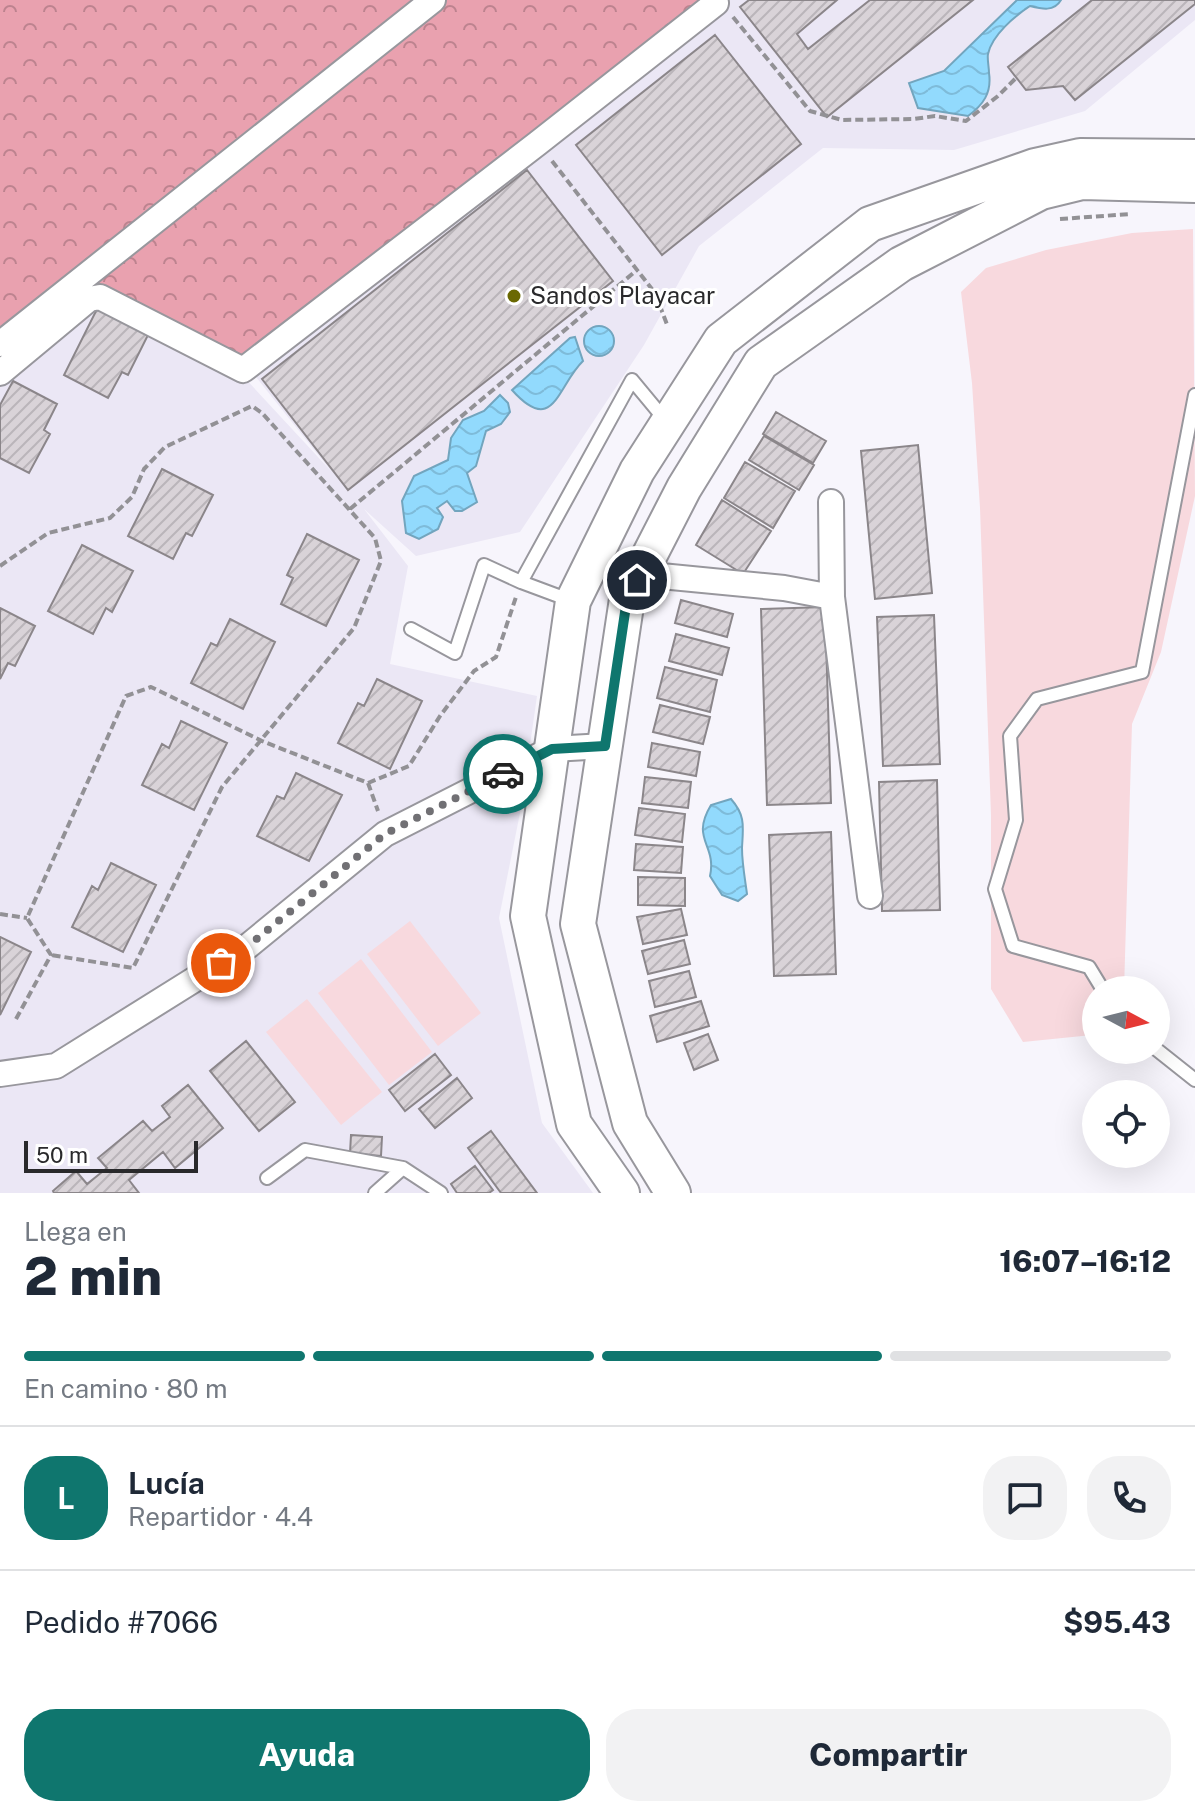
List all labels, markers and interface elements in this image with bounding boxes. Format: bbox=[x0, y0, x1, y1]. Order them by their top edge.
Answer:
place label: Sandos Playacar bbox=[530, 281, 716, 309]
marker: Sandos Playacar bbox=[505, 287, 523, 305]
pin bbox=[603, 546, 671, 614]
icon: home bbox=[615, 558, 659, 602]
courier bbox=[463, 734, 543, 814]
icon: car bbox=[481, 752, 525, 796]
pin bbox=[187, 929, 255, 997]
icon: bag bbox=[199, 941, 243, 985]
north arrow bbox=[1082, 976, 1170, 1064]
map controls bbox=[1082, 976, 1170, 1168]
button: locate bbox=[1082, 1080, 1170, 1168]
scale bar bbox=[24, 1137, 198, 1173]
text: 50 m bbox=[36, 1142, 88, 1168]
text: Llega en bbox=[24, 1216, 127, 1247]
text: 16:07–16:12 bbox=[999, 1243, 1171, 1279]
text: 2 min bbox=[24, 1246, 162, 1307]
text: En camino · 80 m bbox=[24, 1373, 228, 1404]
button: chat bbox=[983, 1456, 1067, 1540]
button: phone bbox=[1087, 1456, 1171, 1540]
text: Lucía bbox=[128, 1465, 205, 1501]
text: L bbox=[57, 1480, 75, 1516]
text: Repartidor · 4.4 bbox=[128, 1501, 313, 1532]
text: Pedido #7066 bbox=[24, 1604, 218, 1640]
text: $95.43 bbox=[1063, 1604, 1171, 1640]
button: Ayuda bbox=[24, 1709, 590, 1801]
button: Compartir bbox=[606, 1709, 1171, 1801]

